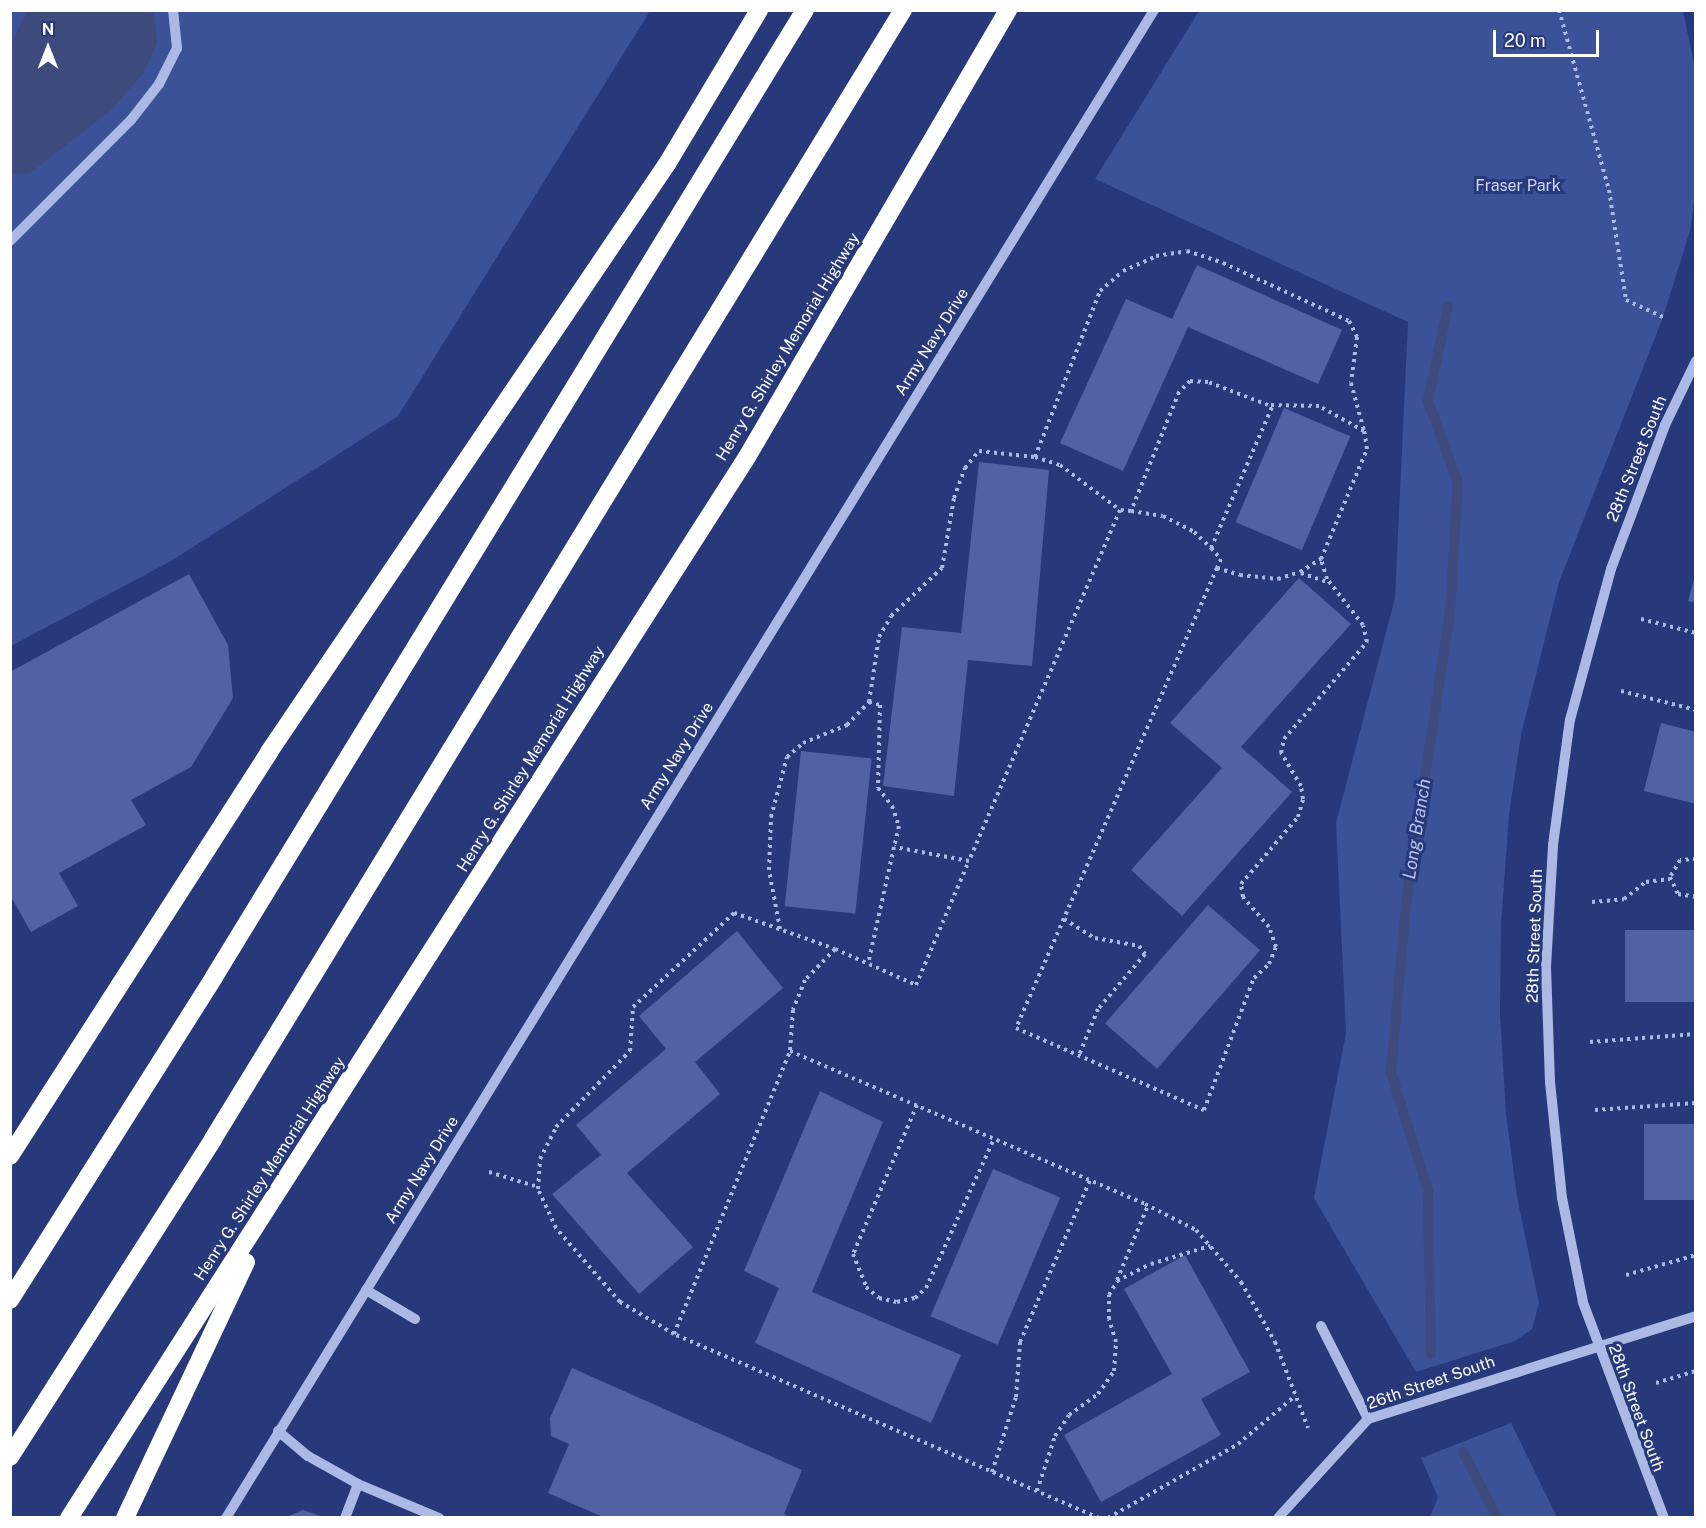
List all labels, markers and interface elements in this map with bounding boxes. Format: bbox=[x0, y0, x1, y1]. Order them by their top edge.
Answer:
north arrow bbox=[18, 18, 78, 78]
scale bar bbox=[1496, 18, 1602, 56]
text: N bbox=[42, 20, 54, 39]
text: 20 m bbox=[1504, 30, 1546, 51]
park label: Fraser Park bbox=[1475, 176, 1561, 196]
street label: Henry G. Shirley Memorial Highway bbox=[712, 229, 864, 465]
street label: Army Navy Drive bbox=[891, 285, 973, 399]
street label: 28th Street South bbox=[1603, 393, 1671, 525]
street label: Henry G. Shirley Memorial Highway bbox=[453, 642, 609, 876]
street label: Army Navy Drive bbox=[636, 699, 718, 813]
water label: Long Branch bbox=[1398, 777, 1436, 881]
street label: 28th Street South bbox=[1523, 869, 1547, 1003]
street label: Henry G. Shirley Memorial Highway bbox=[190, 1053, 350, 1285]
street label: Army Navy Drive bbox=[381, 1113, 463, 1227]
street label: 28th Street South bbox=[1604, 1342, 1668, 1474]
street label: 26th Street South bbox=[1365, 1352, 1497, 1414]

